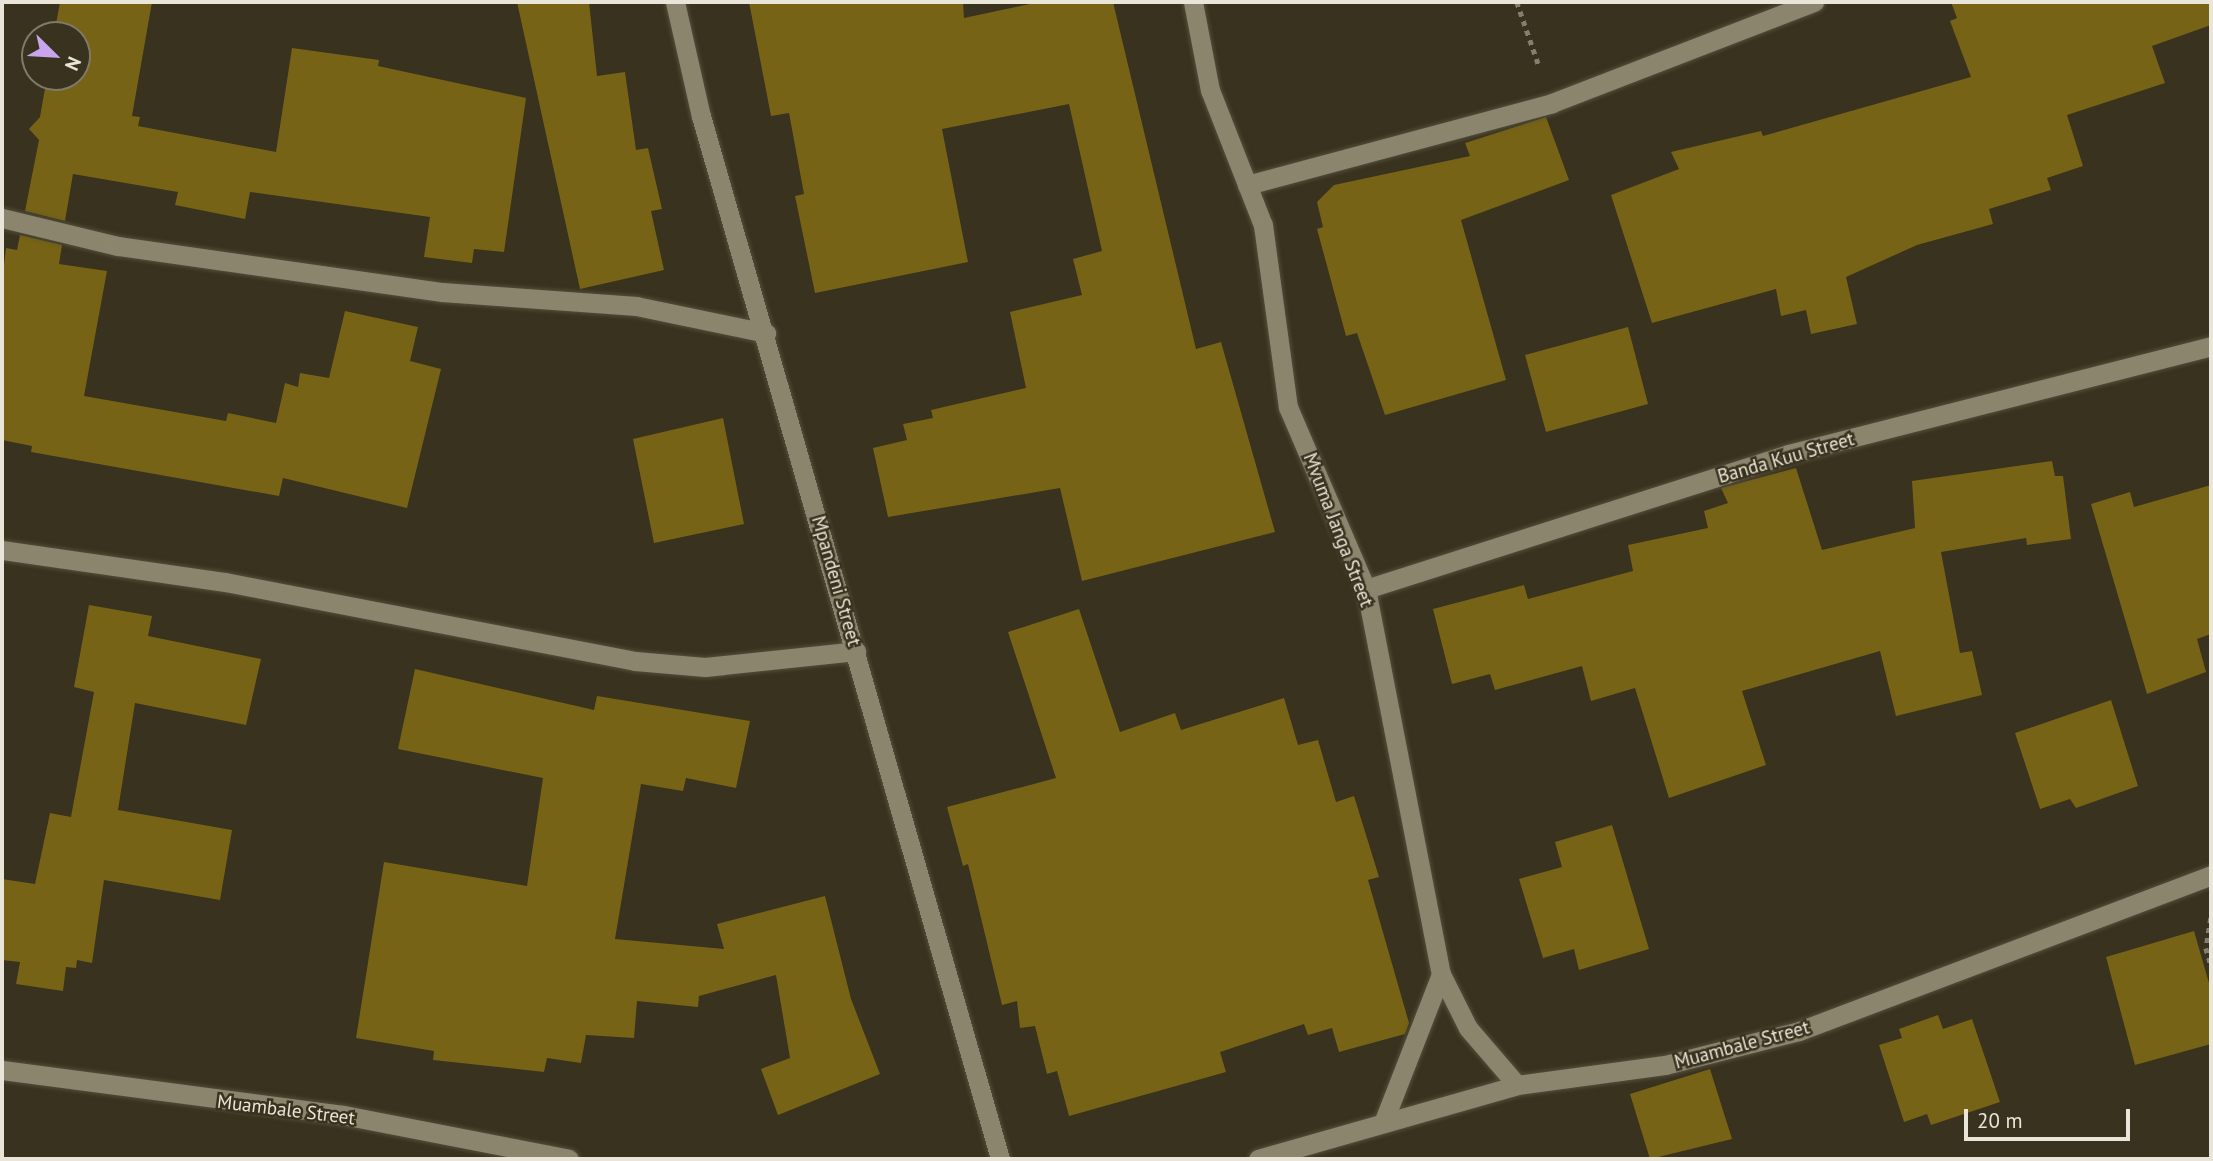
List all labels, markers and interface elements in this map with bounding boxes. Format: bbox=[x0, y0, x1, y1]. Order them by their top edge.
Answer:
north arrow bbox=[21, 21, 91, 91]
text: N bbox=[60, 53, 87, 74]
street label: Banda Kuu Street bbox=[1715, 428, 1857, 488]
street label: Mvuma Janga Street bbox=[1298, 450, 1378, 610]
street label: Mpandeni Street bbox=[807, 513, 865, 649]
street label: Muambale Street bbox=[1672, 1016, 1812, 1074]
street label: Muambale Street bbox=[216, 1090, 356, 1130]
scale bar bbox=[1968, 1094, 2134, 1138]
text: 20 m bbox=[1977, 1107, 2023, 1134]

